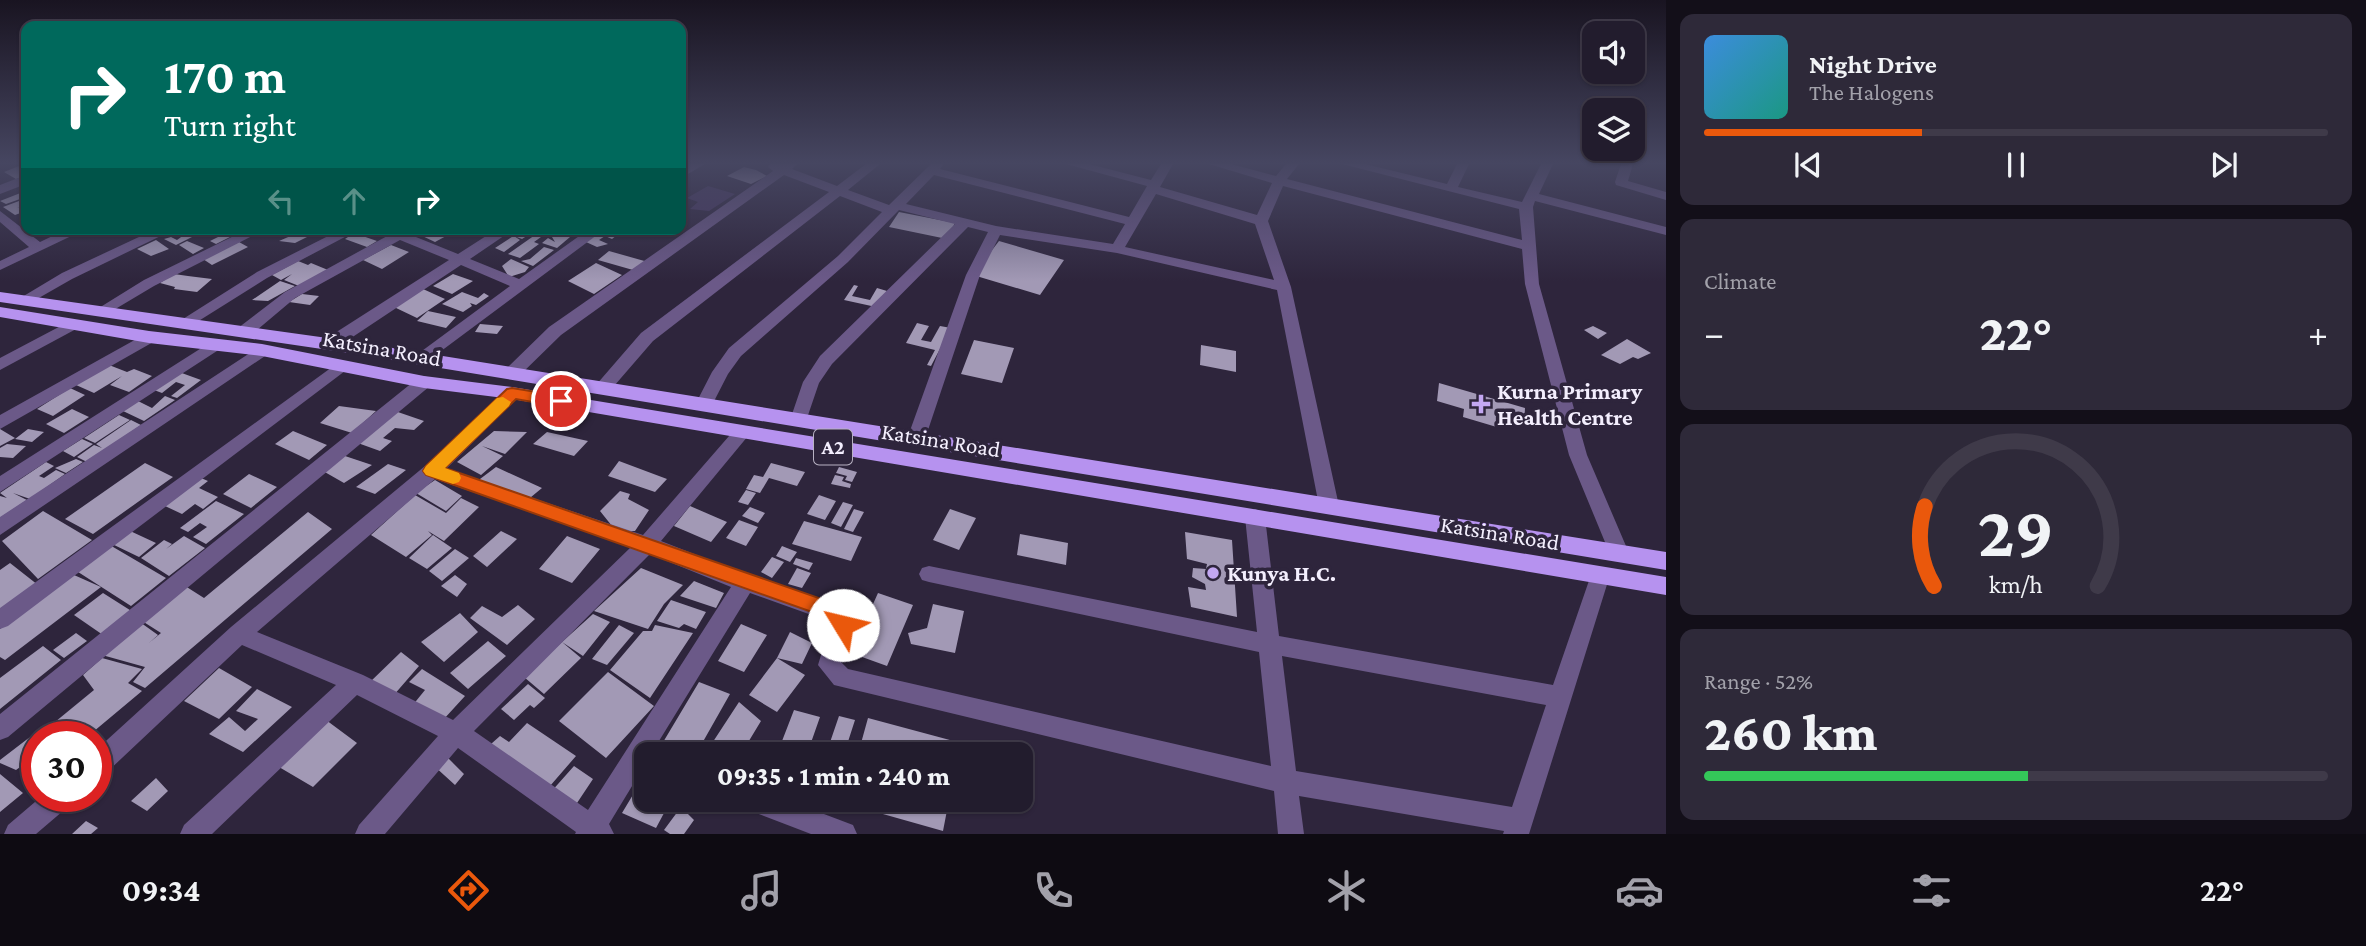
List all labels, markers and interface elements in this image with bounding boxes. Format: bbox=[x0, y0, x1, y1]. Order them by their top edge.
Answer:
map controls bbox=[1582, 21, 1645, 161]
button: sound bbox=[1582, 21, 1645, 84]
icon: right bbox=[49, 49, 140, 140]
text: 170 m bbox=[164, 49, 286, 104]
text: Night Drive bbox=[1809, 50, 1937, 79]
text: The Halogens bbox=[1809, 79, 1934, 105]
button: layers bbox=[1582, 98, 1645, 161]
text: Turn right bbox=[164, 107, 296, 143]
icon: previous bbox=[1789, 146, 1827, 184]
icon: pause bbox=[1997, 146, 2035, 184]
icon: next bbox=[2205, 146, 2243, 184]
icon: left bbox=[262, 182, 300, 220]
icon: ahead bbox=[335, 182, 373, 220]
icon: right bbox=[408, 182, 446, 220]
text: Climate bbox=[1704, 268, 1776, 294]
text: 22° bbox=[1979, 303, 2053, 361]
text: − bbox=[1704, 312, 1724, 354]
text: + bbox=[2308, 312, 2328, 354]
street label: Katsina Road bbox=[321, 325, 443, 371]
pin bbox=[531, 371, 591, 431]
place label: Kurna Primary Health Centre bbox=[1497, 378, 1643, 430]
icon: arrive bbox=[542, 382, 580, 420]
marker: Kurna Primary Health Centre bbox=[1471, 394, 1491, 414]
street label: Katsina Road bbox=[880, 418, 1002, 462]
road number: A2 bbox=[814, 430, 852, 464]
text: 29 bbox=[1978, 491, 2054, 572]
street label: Katsina Road bbox=[1439, 511, 1561, 555]
place label: Kunya H.C. bbox=[1227, 560, 1336, 586]
marker: Kunya H.C. bbox=[1205, 565, 1221, 581]
text: km/h bbox=[1989, 570, 2043, 597]
position arrow bbox=[806, 588, 880, 662]
text: Range · 52% bbox=[1704, 668, 1813, 694]
text: 260 km bbox=[1704, 703, 1877, 761]
speed limit sign: 30 bbox=[21, 721, 112, 812]
text: 09:35 · 1 min · 240 m bbox=[717, 762, 950, 791]
icon: directions bbox=[444, 866, 493, 915]
icon: music bbox=[737, 866, 786, 915]
icon: phone bbox=[1029, 866, 1078, 915]
icon: climate bbox=[1322, 866, 1371, 915]
icon: car bbox=[1615, 866, 1664, 915]
icon: filters bbox=[1907, 866, 1956, 915]
text: 09:34 bbox=[122, 872, 201, 908]
text: 22° bbox=[2200, 872, 2244, 908]

